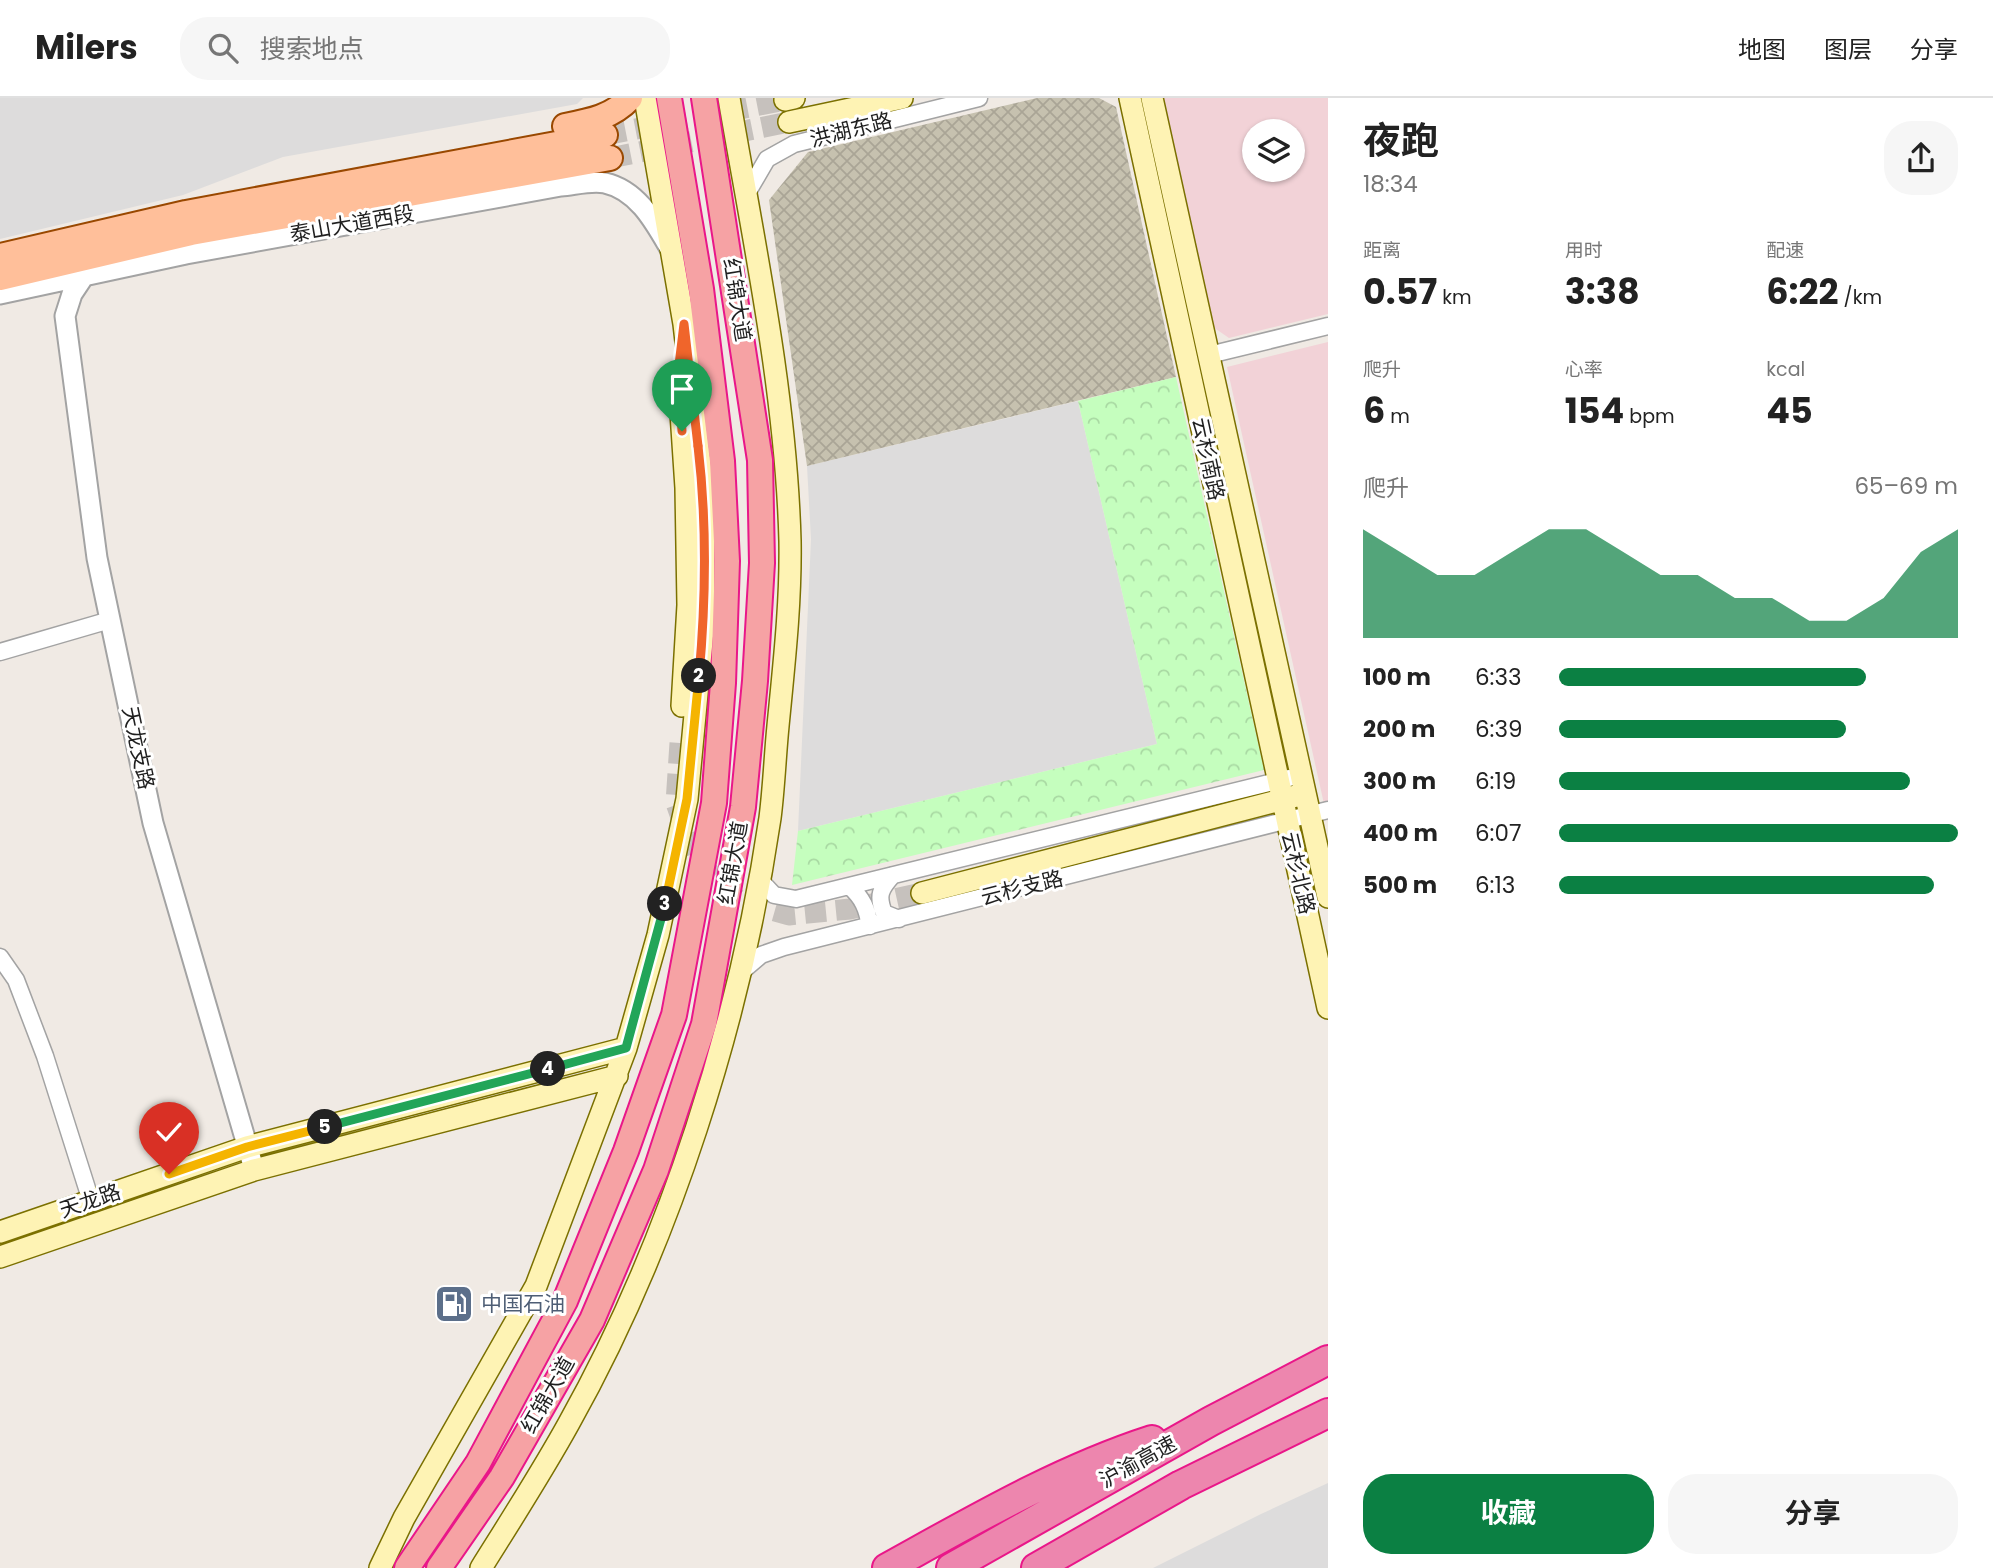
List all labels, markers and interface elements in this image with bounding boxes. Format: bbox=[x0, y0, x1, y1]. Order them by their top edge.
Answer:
search box bbox=[180, 17, 670, 80]
text: Milers bbox=[35, 24, 138, 71]
icon: search bbox=[204, 29, 242, 67]
text: 搜索地点 bbox=[260, 31, 364, 67]
text: 地图 bbox=[1738, 33, 1786, 66]
text: 图层 bbox=[1824, 33, 1872, 66]
text: 分享 bbox=[1910, 33, 1958, 66]
street label: 洪湖东路 bbox=[807, 105, 895, 154]
text: 夜跑 bbox=[1363, 114, 1439, 167]
map controls bbox=[1242, 119, 1305, 182]
button: layers bbox=[1242, 119, 1305, 182]
button: share bbox=[1884, 121, 1958, 195]
text: 18:34 bbox=[1363, 168, 1418, 200]
street label: 泰山大道西段 bbox=[287, 198, 416, 249]
text: 距离 bbox=[1363, 237, 1401, 264]
text: 用时 bbox=[1565, 237, 1603, 264]
text: 配速 bbox=[1766, 237, 1804, 264]
street label: 红锦大道 bbox=[717, 256, 758, 344]
text: 0.57 bbox=[1363, 267, 1437, 316]
text: 3:38 bbox=[1565, 267, 1640, 316]
text: 6:22 bbox=[1766, 267, 1839, 316]
text: km bbox=[1437, 284, 1472, 311]
text: /km bbox=[1839, 284, 1882, 311]
text: 爬升 bbox=[1363, 356, 1401, 383]
text: 心率 bbox=[1565, 356, 1603, 383]
text: kcal bbox=[1766, 356, 1805, 383]
pin bbox=[652, 359, 712, 431]
icon: arrive bbox=[663, 370, 701, 408]
text: 6 bbox=[1363, 386, 1385, 435]
text: 154 bbox=[1565, 386, 1624, 435]
text: 45 bbox=[1766, 386, 1813, 435]
text: m bbox=[1385, 403, 1410, 430]
text: bpm bbox=[1624, 403, 1675, 430]
street label: 云杉南路 bbox=[1186, 415, 1231, 503]
text: 65–69 m bbox=[1854, 470, 1958, 502]
text: 爬升 bbox=[1363, 472, 1409, 504]
pin: 2 bbox=[682, 658, 716, 694]
text: 100 m bbox=[1363, 661, 1431, 693]
text: 6:33 bbox=[1475, 661, 1522, 693]
text: 2 bbox=[693, 662, 704, 689]
street label: 天龙支路 bbox=[116, 704, 161, 792]
text: 200 m bbox=[1363, 713, 1435, 745]
text: 6:39 bbox=[1475, 713, 1523, 745]
text: 300 m bbox=[1363, 765, 1436, 797]
text: 6:19 bbox=[1475, 765, 1516, 797]
text: 400 m bbox=[1363, 817, 1438, 849]
text: 6:07 bbox=[1475, 817, 1522, 849]
street label: 红锦大道 bbox=[711, 819, 754, 907]
street label: 云杉北路 bbox=[1275, 829, 1322, 917]
street label: 云杉支路 bbox=[978, 863, 1066, 912]
text: 500 m bbox=[1363, 869, 1437, 901]
text: 6:13 bbox=[1475, 869, 1515, 901]
pin: 3 bbox=[648, 886, 682, 922]
text: 3 bbox=[659, 890, 670, 917]
pin: 4 bbox=[530, 1052, 566, 1086]
text: 4 bbox=[541, 1055, 554, 1082]
pin bbox=[139, 1102, 199, 1174]
pin: 5 bbox=[308, 1110, 342, 1144]
icon: check bbox=[150, 1113, 188, 1151]
text: 5 bbox=[318, 1113, 331, 1140]
street label: 天龙路 bbox=[55, 1177, 124, 1224]
fuel station icon: 中国石油 bbox=[433, 1283, 475, 1325]
place label: 中国石油 bbox=[481, 1289, 565, 1318]
street label: 红锦大道 bbox=[514, 1351, 581, 1438]
street label: 沪渝高速 bbox=[1094, 1429, 1182, 1495]
button: 收藏 bbox=[1363, 1474, 1654, 1554]
button: 分享 bbox=[1668, 1474, 1958, 1554]

